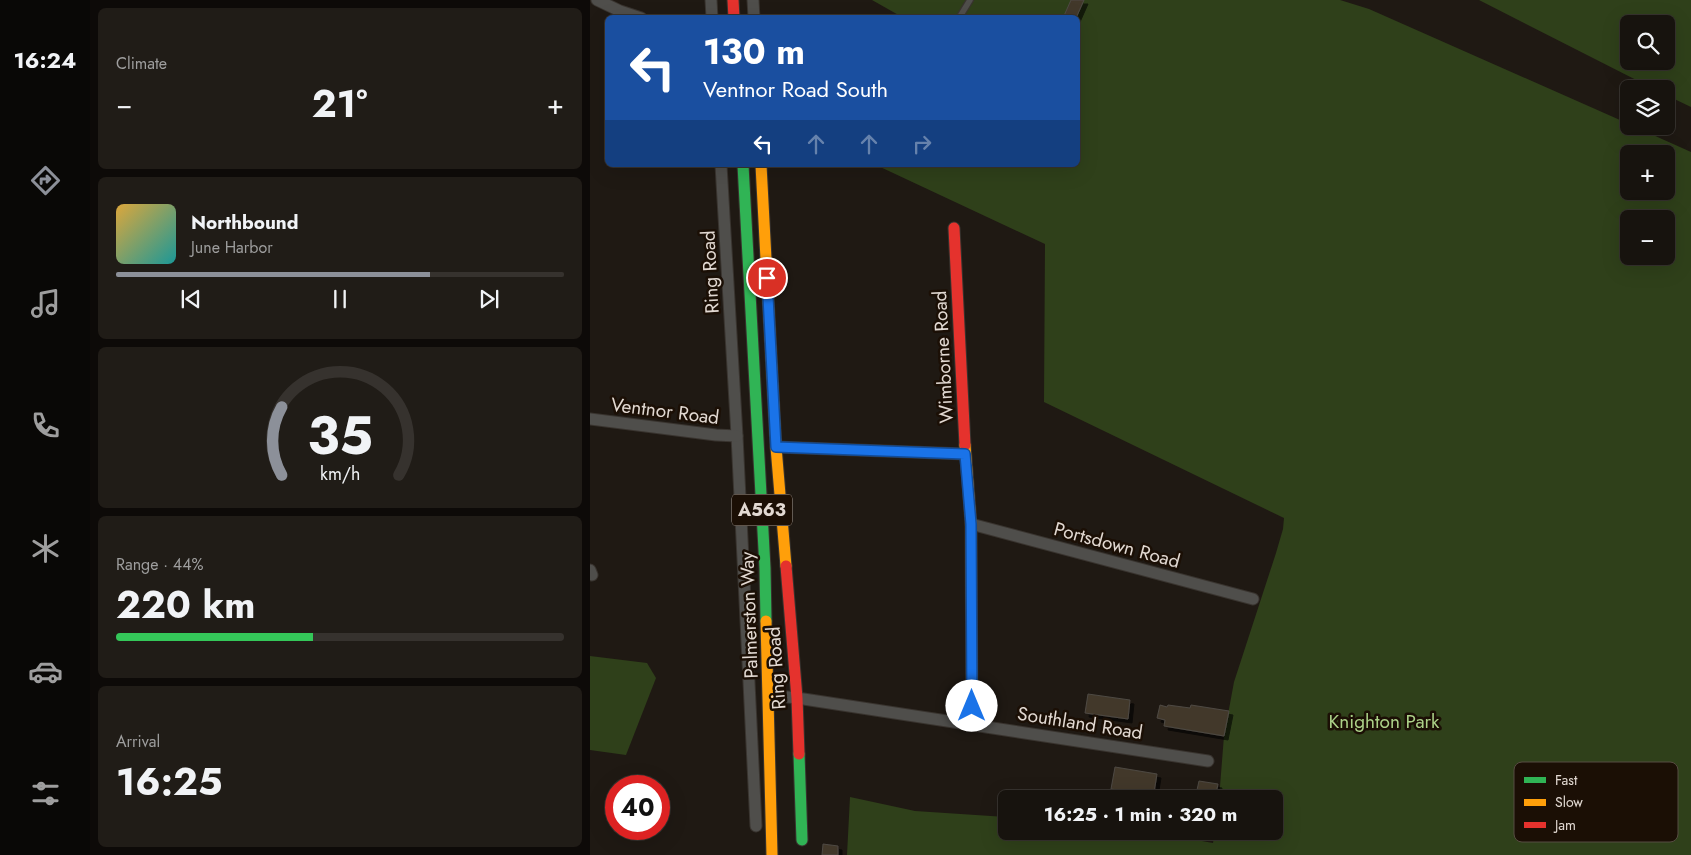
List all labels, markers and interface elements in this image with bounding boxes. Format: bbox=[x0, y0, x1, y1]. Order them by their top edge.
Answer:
map controls bbox=[1620, 15, 1675, 265]
button: search bbox=[1620, 15, 1675, 70]
text: 130 m bbox=[703, 27, 805, 77]
icon: left bbox=[620, 35, 685, 100]
text: 16:24 bbox=[14, 44, 76, 76]
text: Climate bbox=[116, 52, 167, 75]
text: Ventnor Road South bbox=[703, 73, 888, 105]
text: 21° bbox=[312, 76, 367, 131]
button: layers bbox=[1620, 80, 1675, 135]
text: − bbox=[116, 84, 133, 125]
text: + bbox=[547, 84, 564, 125]
icon: left bbox=[749, 130, 777, 158]
icon: ahead bbox=[802, 130, 830, 158]
icon: ahead bbox=[855, 130, 883, 158]
icon: right bbox=[908, 130, 936, 158]
button: + bbox=[1620, 145, 1675, 200]
icon: directions bbox=[28, 163, 63, 198]
text: Northbound bbox=[191, 209, 298, 236]
button: − bbox=[1620, 210, 1675, 265]
street label: Ring Road bbox=[694, 230, 726, 314]
text: June Harbor bbox=[191, 236, 273, 259]
pin bbox=[746, 257, 788, 299]
icon: arrive bbox=[753, 264, 781, 292]
icon: previous bbox=[177, 285, 205, 313]
icon: pause bbox=[326, 285, 354, 313]
icon: next bbox=[475, 285, 503, 313]
icon: music bbox=[28, 286, 63, 321]
street label: Wimborne Road bbox=[926, 290, 960, 424]
street label: Ventnor Road bbox=[609, 391, 721, 431]
text: 35 bbox=[307, 398, 373, 474]
icon: phone bbox=[28, 408, 63, 443]
text: km/h bbox=[320, 461, 360, 487]
road number: A563 bbox=[732, 494, 792, 526]
street label: Portsdown Road bbox=[1051, 515, 1183, 575]
icon: climate bbox=[28, 531, 63, 566]
street label: Palmerston Way bbox=[733, 550, 765, 679]
text: Range · 44% bbox=[116, 553, 204, 576]
text: 220 km bbox=[116, 577, 256, 632]
street label: Ring Road bbox=[760, 626, 792, 710]
icon: car bbox=[28, 654, 63, 689]
position arrow bbox=[945, 679, 997, 731]
street label: Southland Road bbox=[1016, 700, 1144, 746]
park label: Knighton Park bbox=[1329, 708, 1440, 735]
text: Arrival bbox=[116, 730, 160, 753]
text: 16:25 bbox=[116, 754, 222, 809]
legend bbox=[1514, 762, 1678, 842]
text: Fast bbox=[1555, 770, 1578, 790]
speed limit sign: 40 bbox=[605, 775, 670, 840]
icon: filters bbox=[28, 776, 63, 811]
text: Slow bbox=[1555, 792, 1583, 812]
text: 16:25 · 1 min · 320 m bbox=[1044, 801, 1237, 828]
text: Jam bbox=[1553, 815, 1576, 835]

